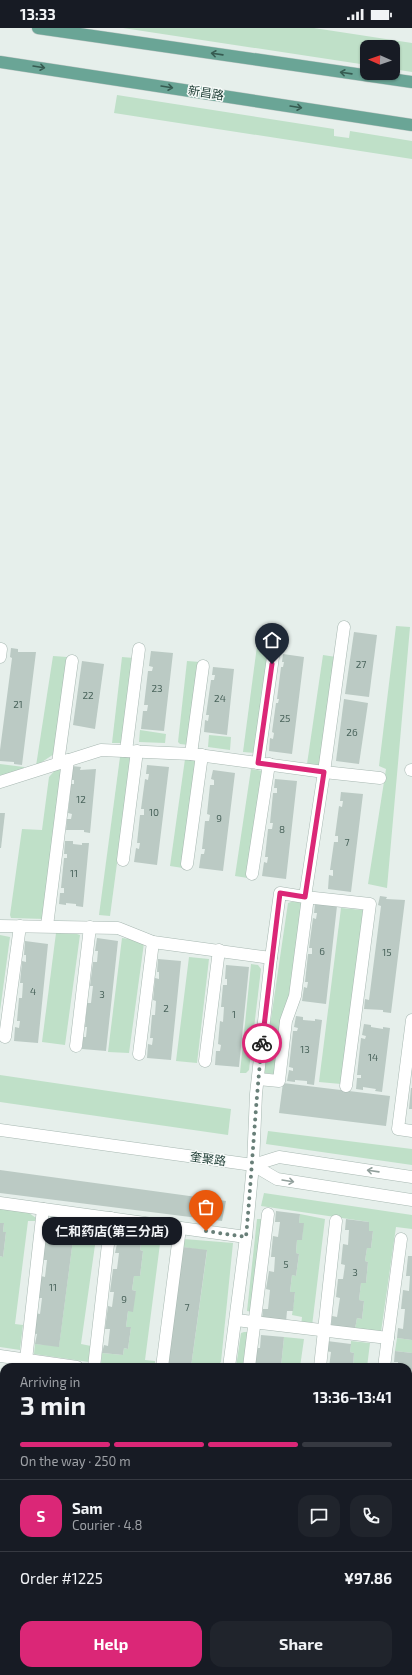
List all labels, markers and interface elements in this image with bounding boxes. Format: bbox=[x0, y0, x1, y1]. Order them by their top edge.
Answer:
text: 13:33 bbox=[20, 5, 56, 23]
north arrow bbox=[360, 40, 400, 80]
map controls bbox=[360, 40, 400, 80]
one-way arrow bbox=[211, 50, 224, 58]
one-way arrow bbox=[32, 63, 45, 71]
one-way arrow bbox=[340, 69, 353, 77]
street label: 新昌路 bbox=[187, 82, 225, 102]
one-way arrow bbox=[160, 83, 173, 91]
one-way arrow bbox=[289, 103, 302, 111]
pin bbox=[255, 623, 289, 664]
icon: home bbox=[261, 629, 283, 651]
house number: 27 bbox=[356, 658, 366, 670]
house number: 23 bbox=[151, 682, 163, 694]
house number: 22 bbox=[82, 689, 94, 701]
house number: 24 bbox=[214, 692, 226, 704]
house number: 21 bbox=[13, 698, 23, 710]
house number: 25 bbox=[280, 712, 290, 724]
house number: 26 bbox=[346, 726, 358, 738]
house number: 12 bbox=[76, 793, 86, 805]
house number: 10 bbox=[149, 806, 159, 818]
house number: 9 bbox=[216, 812, 222, 824]
house number: 8 bbox=[279, 823, 285, 835]
house number: 7 bbox=[344, 836, 350, 848]
house number: 11 bbox=[70, 867, 78, 879]
house number: 6 bbox=[319, 945, 325, 957]
house number: 15 bbox=[382, 946, 392, 958]
house number: 4 bbox=[30, 985, 36, 997]
house number: 3 bbox=[99, 988, 105, 1000]
house number: 2 bbox=[163, 1002, 169, 1014]
house number: 1 bbox=[232, 1008, 236, 1020]
courier bbox=[242, 1023, 282, 1063]
icon: bike bbox=[251, 1032, 273, 1054]
house number: 13 bbox=[300, 1043, 310, 1055]
house number: 14 bbox=[368, 1051, 378, 1063]
street label: 奎聚路 bbox=[189, 1149, 227, 1167]
one-way arrow bbox=[367, 1167, 380, 1175]
one-way arrow bbox=[281, 1177, 294, 1185]
pin bbox=[189, 1190, 223, 1231]
icon: bag bbox=[195, 1196, 217, 1218]
callout: 仁和药店(第三分店) bbox=[42, 1217, 182, 1245]
text: 仁和药店(第三分店) bbox=[55, 1223, 169, 1239]
house number: 5 bbox=[283, 1258, 289, 1270]
house number: 3 bbox=[352, 1266, 358, 1278]
house number: 11 bbox=[49, 1281, 57, 1293]
house number: 9 bbox=[121, 1293, 127, 1305]
house number: 7 bbox=[184, 1301, 190, 1313]
text: Arriving in bbox=[20, 1374, 80, 1390]
text: 13:36–13:41 bbox=[313, 1388, 392, 1406]
text: 3 min bbox=[20, 1389, 86, 1420]
text: On the way · 250 m bbox=[20, 1453, 131, 1469]
button: chat bbox=[298, 1495, 340, 1537]
button: phone bbox=[350, 1495, 392, 1537]
text: Sam bbox=[72, 1499, 103, 1517]
text: S bbox=[37, 1507, 45, 1525]
text: Courier · 4.8 bbox=[72, 1517, 142, 1533]
text: Order #1225 bbox=[20, 1569, 103, 1587]
text: ¥97.86 bbox=[344, 1569, 392, 1587]
button: Help bbox=[20, 1621, 202, 1667]
button: Share bbox=[210, 1621, 392, 1667]

